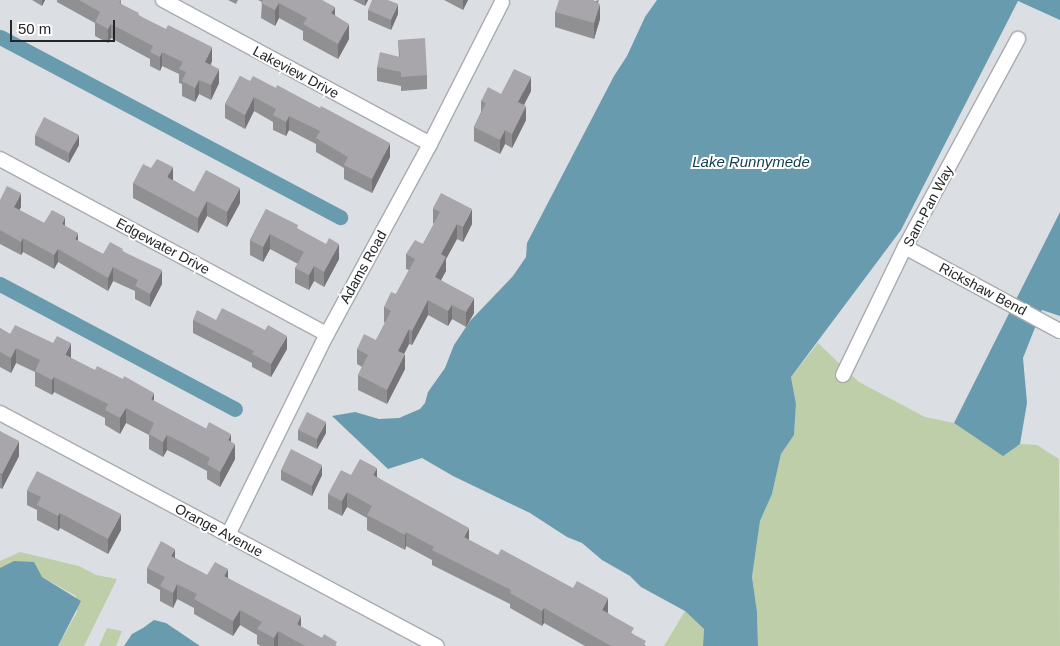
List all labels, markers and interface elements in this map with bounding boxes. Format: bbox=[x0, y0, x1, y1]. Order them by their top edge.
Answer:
scale bar bbox=[12, 10, 118, 42]
text: 50 m bbox=[18, 20, 51, 37]
street label: Lakeview Drive bbox=[250, 42, 342, 102]
water label: Lake Runnymede bbox=[692, 153, 810, 171]
street label: Sam-Pan Way bbox=[900, 162, 956, 250]
street label: Edgewater Drive bbox=[113, 214, 213, 278]
street label: Adams Road bbox=[336, 228, 390, 306]
street label: Rickshaw Bend bbox=[936, 259, 1030, 319]
street label: Orange Avenue bbox=[172, 500, 266, 560]

